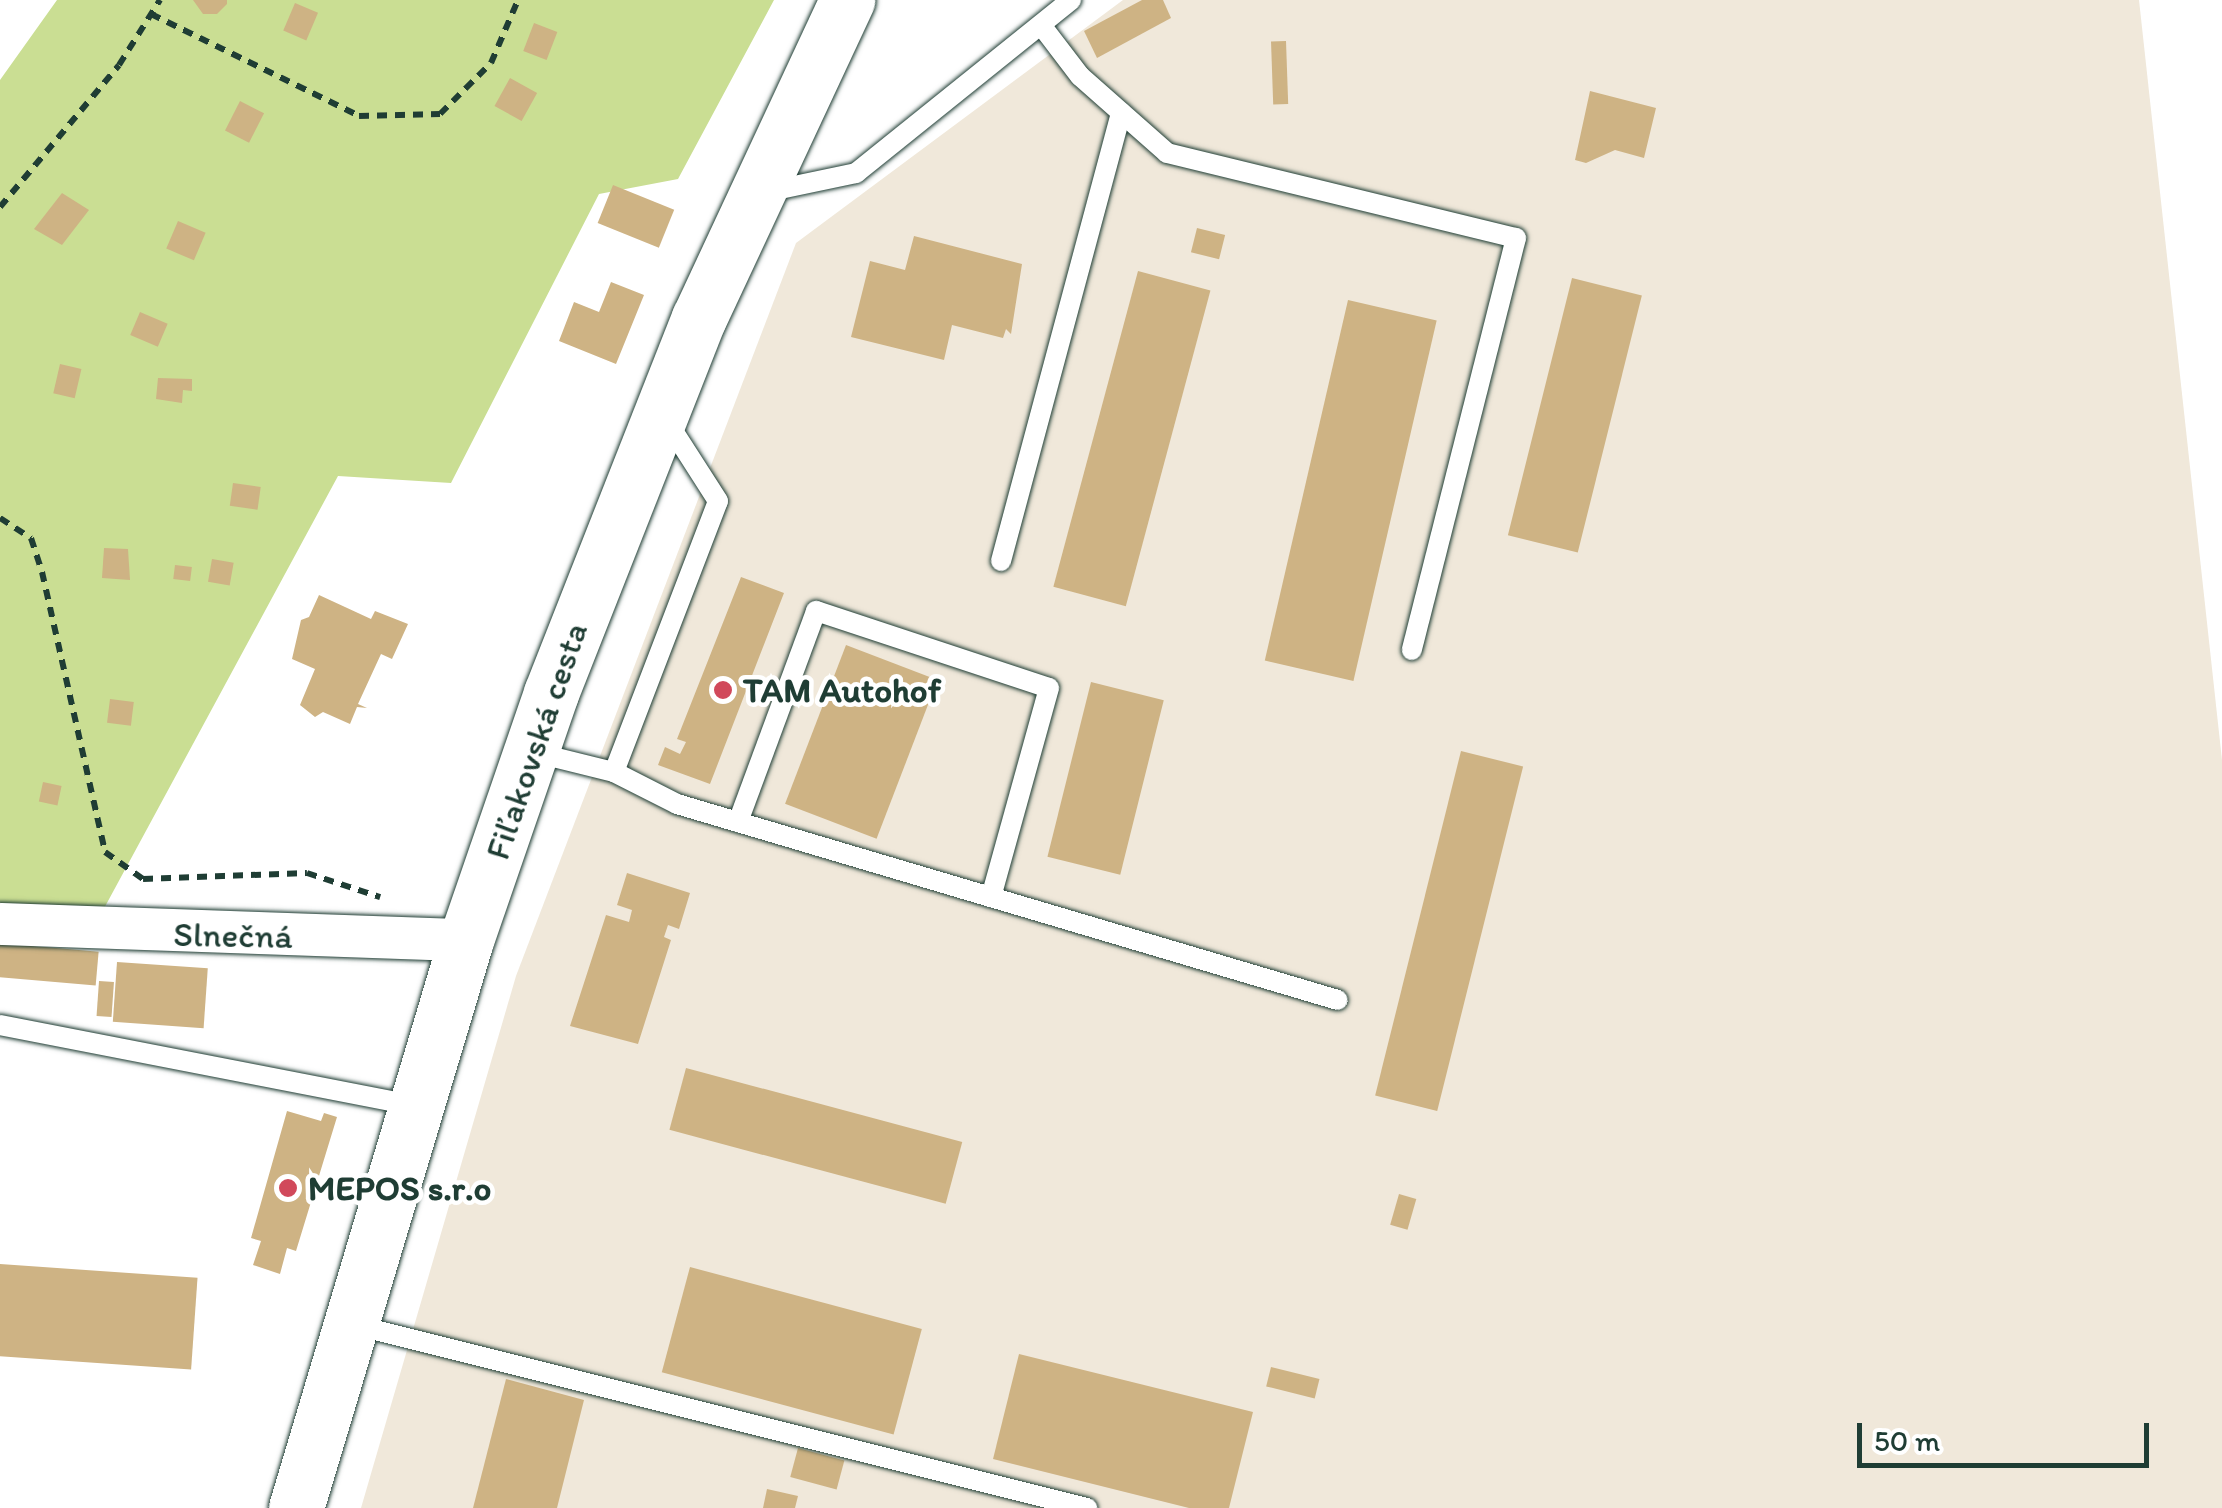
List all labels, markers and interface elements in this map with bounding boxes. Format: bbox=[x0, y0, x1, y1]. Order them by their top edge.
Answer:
street label: Fiľakovská cesta bbox=[476, 617, 596, 865]
place label: TAM Autohof bbox=[743, 669, 941, 711]
marker: TAM Autohof bbox=[712, 679, 734, 701]
street label: Slnečná bbox=[173, 913, 293, 957]
place label: MEPOS s.r.o bbox=[308, 1167, 492, 1209]
marker: MEPOS s.r.o bbox=[277, 1177, 299, 1199]
scale bar bbox=[1862, 1403, 2154, 1465]
text: 50 m bbox=[1874, 1422, 1940, 1459]

